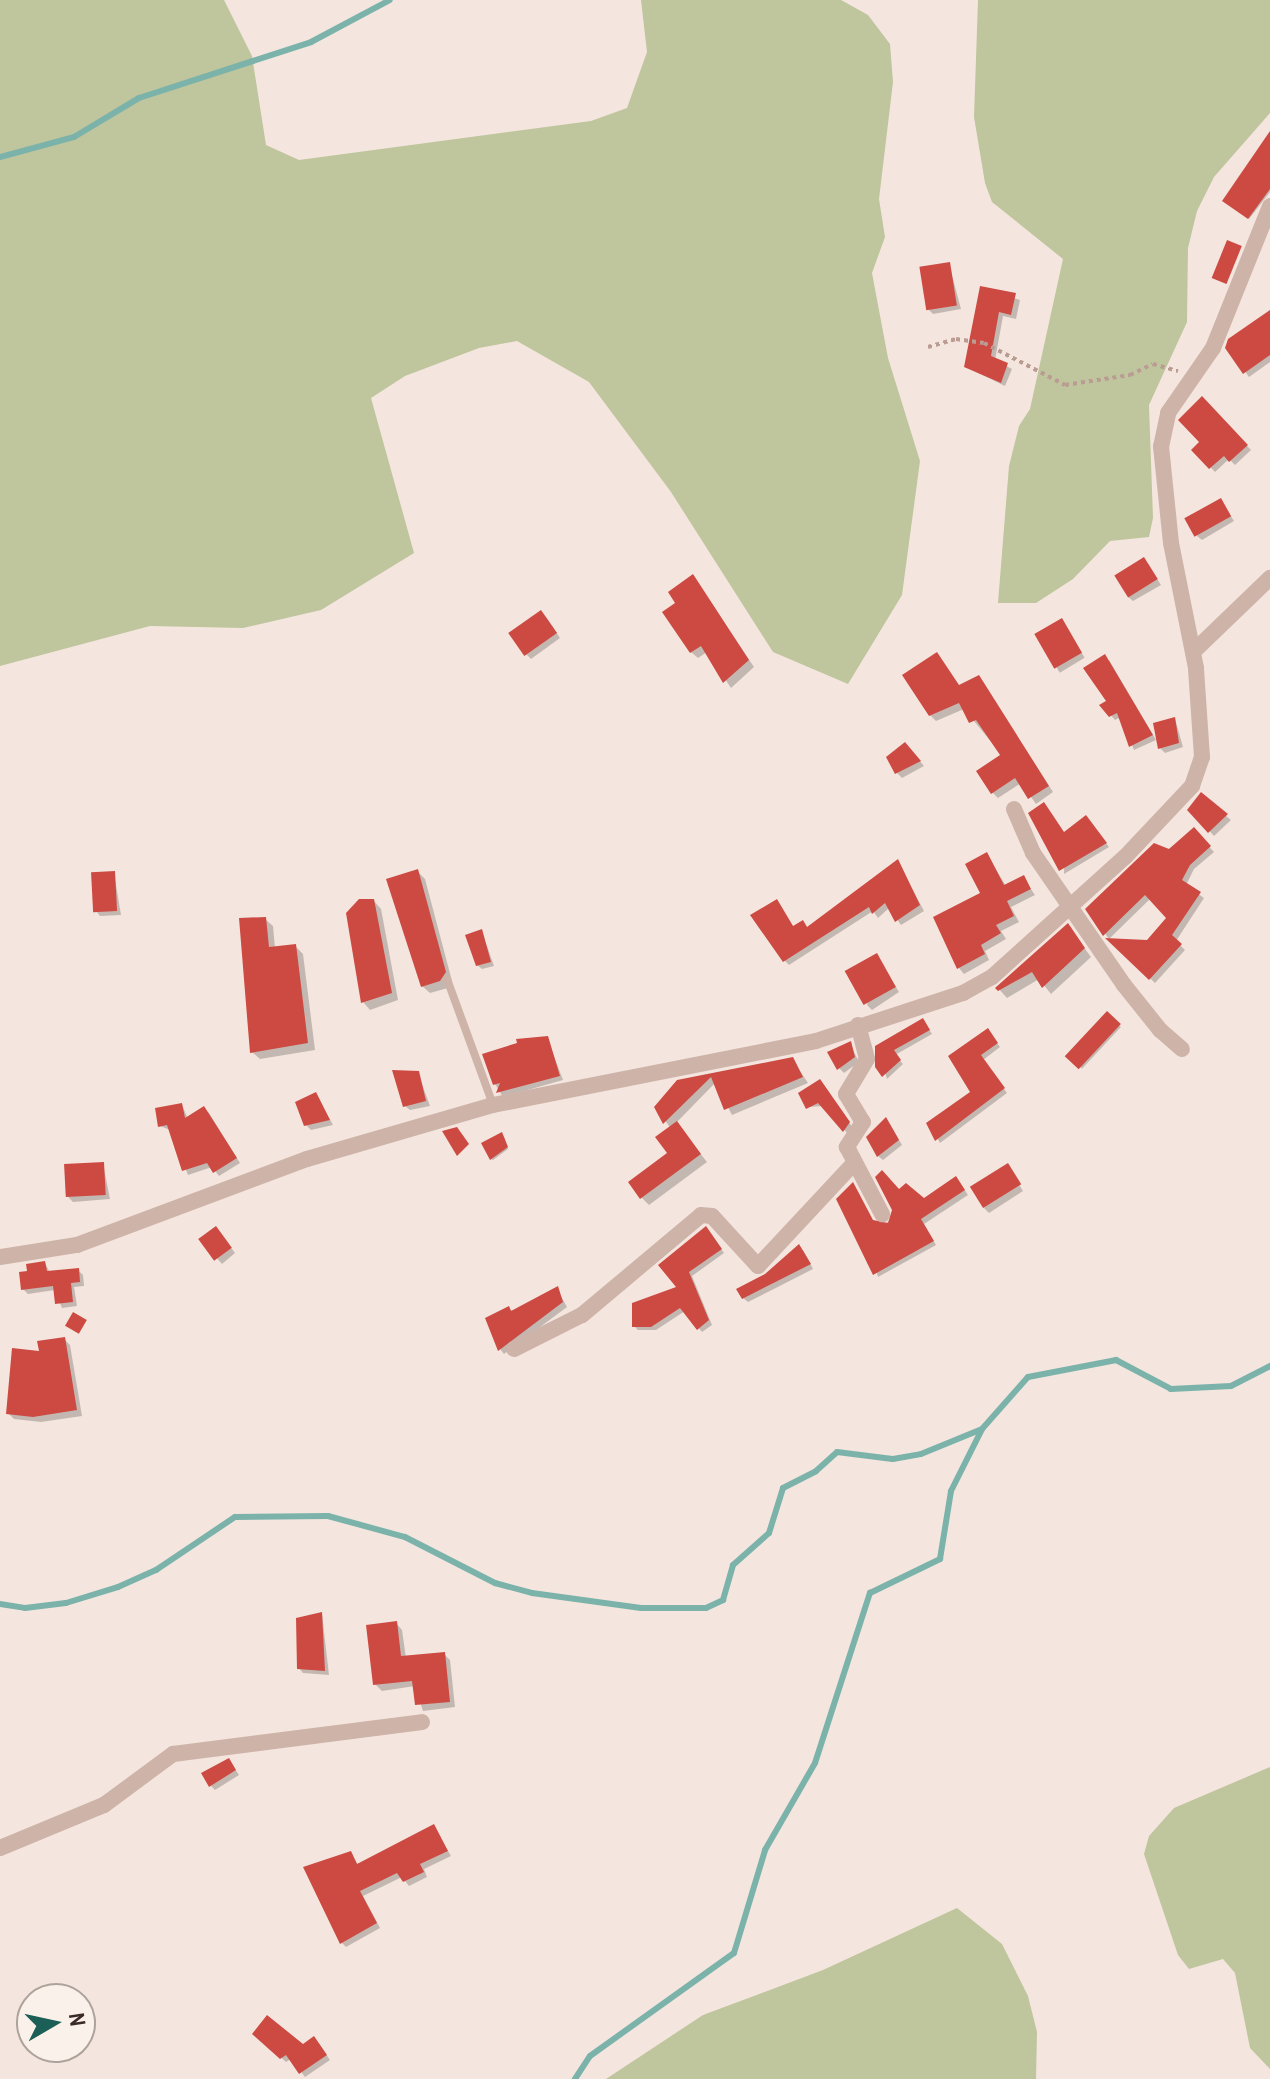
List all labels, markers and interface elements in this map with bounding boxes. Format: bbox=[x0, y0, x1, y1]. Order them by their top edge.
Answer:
north arrow bbox=[16, 1983, 96, 2063]
text: N bbox=[62, 2011, 94, 2028]

